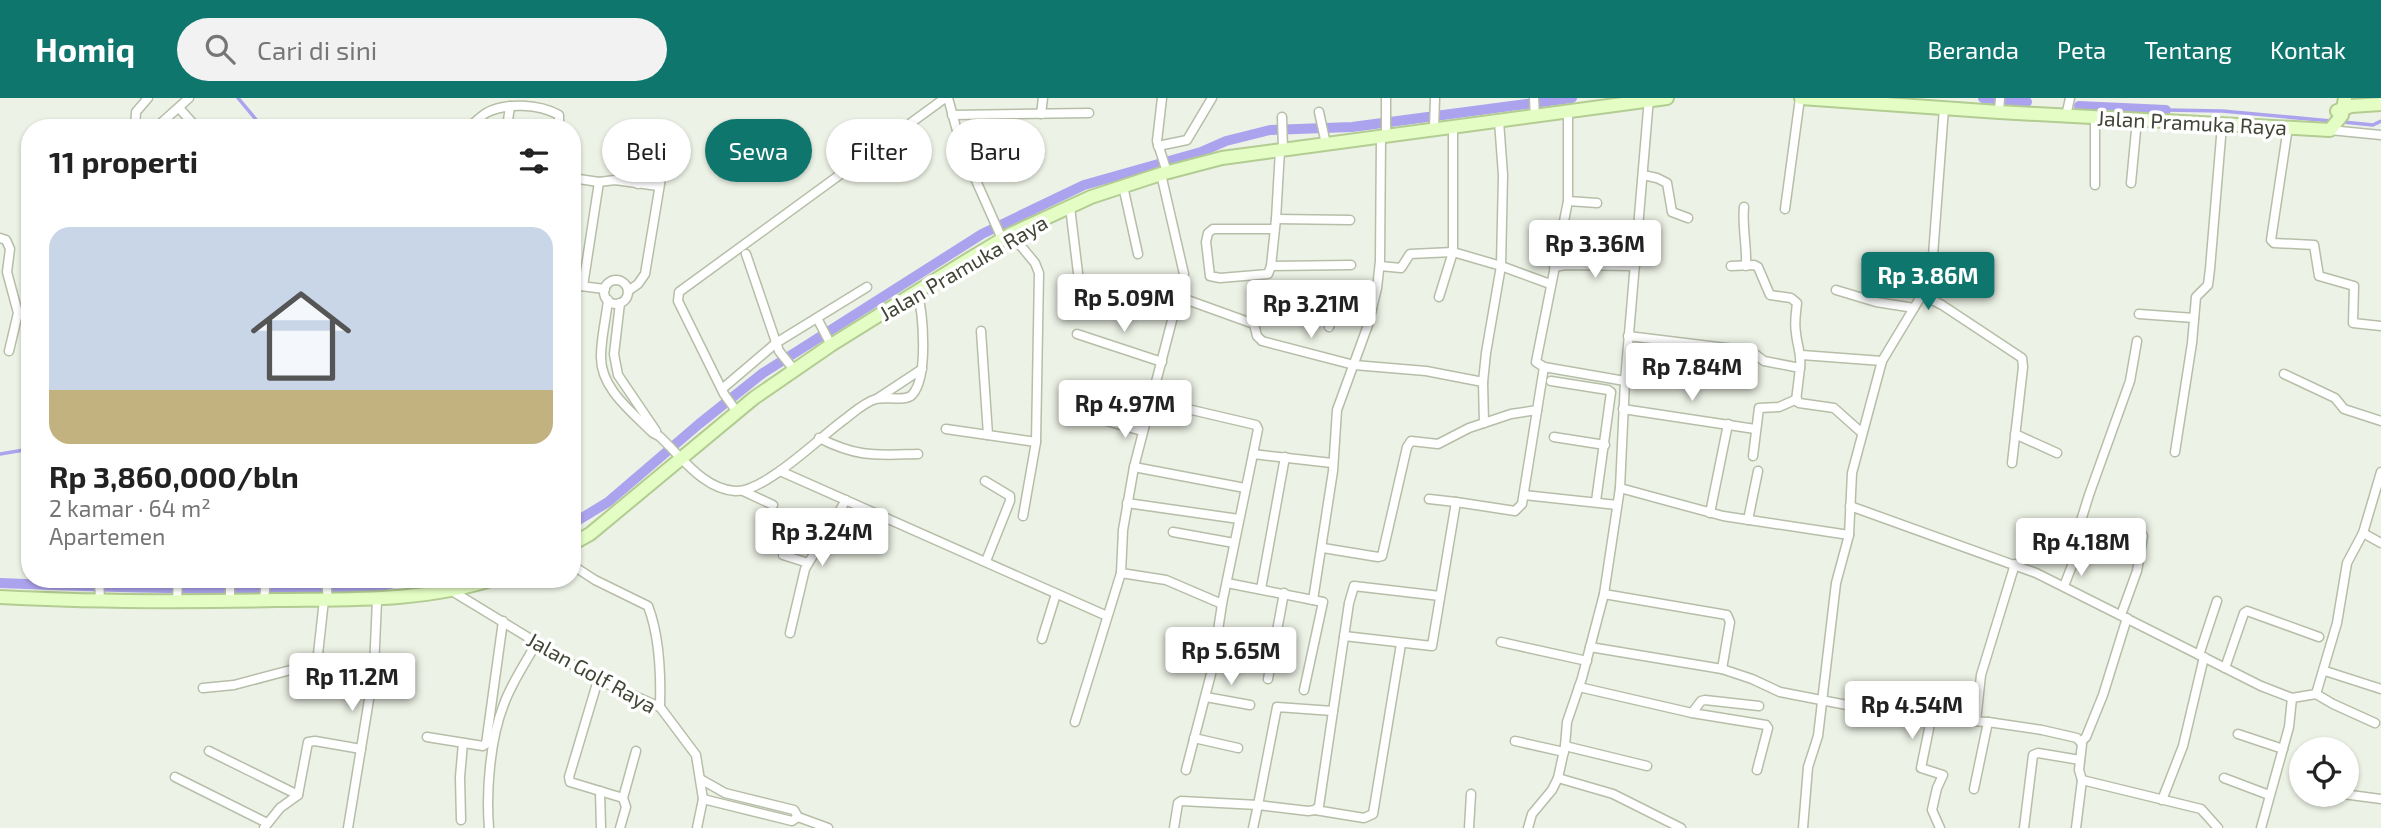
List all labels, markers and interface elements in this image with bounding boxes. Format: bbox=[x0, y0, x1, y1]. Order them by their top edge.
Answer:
search box bbox=[177, 18, 667, 81]
text: Homiq bbox=[35, 29, 135, 69]
icon: search bbox=[201, 30, 239, 68]
text: Cari di sini bbox=[257, 34, 377, 65]
text: Beranda bbox=[1928, 35, 2019, 64]
text: Peta bbox=[2057, 35, 2106, 64]
text: Tentang bbox=[2144, 35, 2232, 64]
text: Kontak bbox=[2270, 35, 2346, 64]
street label: Jalan Pramuka Raya bbox=[2096, 105, 2288, 139]
chip: Beli bbox=[602, 119, 691, 182]
chip: Sewa bbox=[705, 119, 812, 182]
chip: Filter bbox=[826, 119, 932, 182]
chip: Baru bbox=[946, 119, 1045, 182]
icon: filters bbox=[515, 142, 553, 180]
text: 11 properti bbox=[49, 143, 198, 179]
street label: Jalan Pramuka Raya bbox=[874, 209, 1052, 325]
pin: Rp 3.36M bbox=[1523, 220, 1667, 280]
text: Rp 3.36M bbox=[1545, 229, 1645, 257]
pin: Rp 3.86M bbox=[1856, 252, 2000, 312]
text: Rp 3.86M bbox=[1877, 261, 1979, 289]
icon: home bbox=[238, 273, 364, 399]
pin: Rp 5.09M bbox=[1052, 274, 1196, 334]
pin: Rp 3.21M bbox=[1239, 280, 1383, 340]
text: Rp 5.09M bbox=[1073, 283, 1175, 311]
text: Rp 3.21M bbox=[1263, 289, 1359, 317]
pin: Rp 7.84M bbox=[1620, 344, 1764, 403]
text: Rp 7.84M bbox=[1642, 352, 1742, 380]
pin: Rp 4.97M bbox=[1053, 380, 1197, 440]
text: Rp 4.97M bbox=[1075, 389, 1175, 417]
text: Rp 3,860,000/bln bbox=[49, 458, 299, 494]
text: 2 kamar · 64 m² bbox=[49, 494, 211, 522]
pin: Rp 3.24M bbox=[750, 508, 894, 568]
text: Rp 3.24M bbox=[771, 517, 873, 545]
pin: Rp 4.18M bbox=[2009, 518, 2153, 578]
text: Apartemen bbox=[49, 522, 165, 550]
text: Rp 4.18M bbox=[2032, 527, 2130, 555]
street label: Jalan Golf Raya bbox=[523, 626, 661, 718]
pin: Rp 5.65M bbox=[1159, 628, 1303, 687]
text: Rp 5.65M bbox=[1181, 636, 1281, 664]
pin: Rp 11.2M bbox=[280, 654, 424, 713]
text: Rp 11.2M bbox=[305, 662, 399, 690]
pin: Rp 4.54M bbox=[1840, 682, 1984, 741]
text: Rp 4.54M bbox=[1861, 690, 1963, 718]
map controls bbox=[2289, 737, 2359, 807]
button: locate bbox=[2289, 737, 2359, 807]

